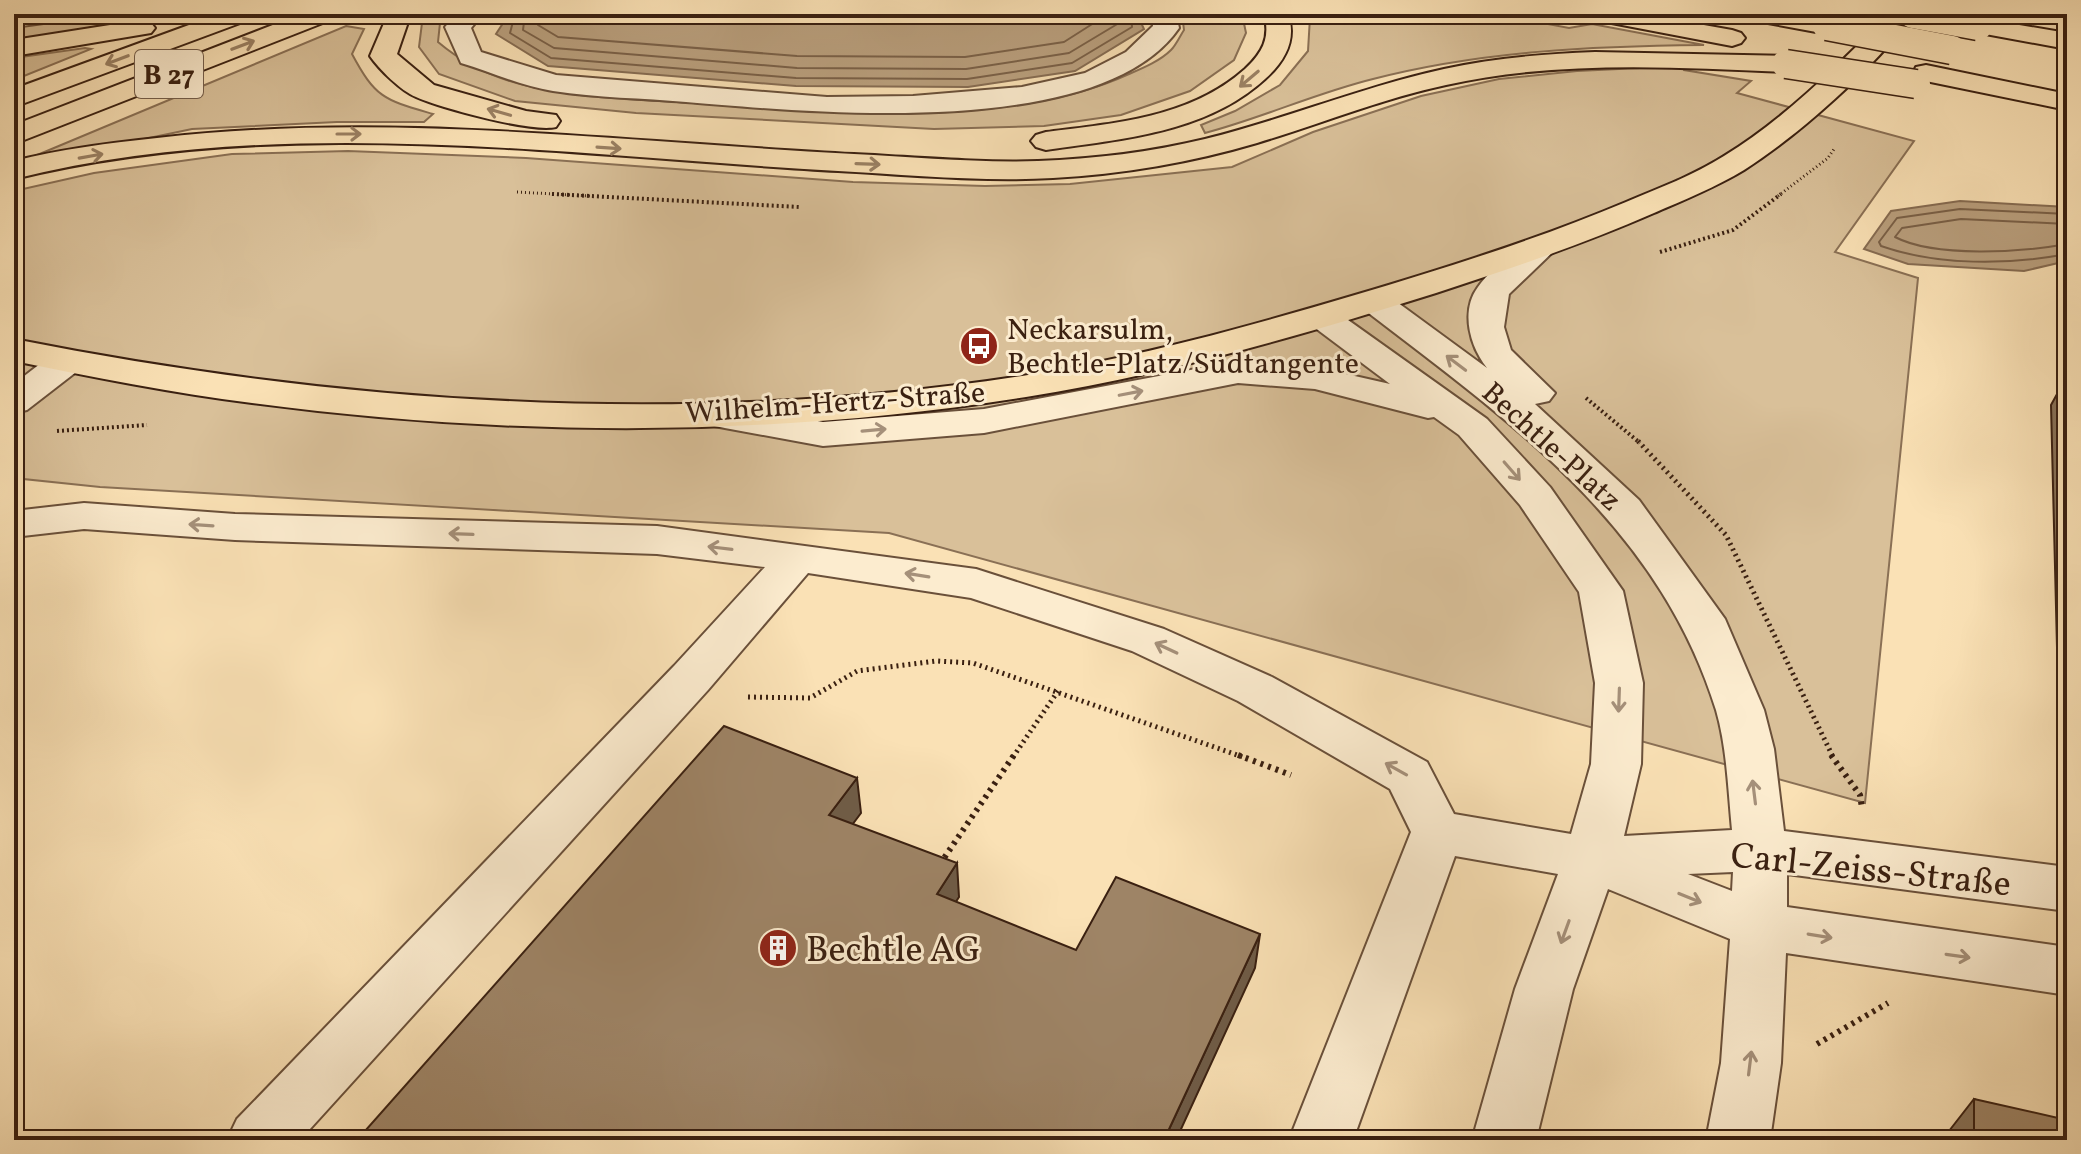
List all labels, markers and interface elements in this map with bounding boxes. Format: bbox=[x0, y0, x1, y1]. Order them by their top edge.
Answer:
one-way arrow bbox=[230, 37, 255, 51]
road number: B 27 bbox=[135, 50, 203, 98]
one-way arrow bbox=[105, 54, 129, 68]
one-way arrow bbox=[1239, 70, 1260, 88]
one-way arrow bbox=[487, 104, 513, 119]
one-way arrow bbox=[335, 126, 362, 142]
one-way arrow bbox=[595, 141, 622, 156]
one-way arrow bbox=[77, 147, 103, 162]
one-way arrow bbox=[854, 157, 881, 172]
place label: Neckarsulm, Bechtle-Platz/Südtangente bbox=[1007, 310, 1359, 386]
bus stop icon: Neckarsulm, Bechtle-Platz/Südtangente bbox=[958, 325, 1000, 367]
one-way arrow bbox=[1446, 354, 1467, 371]
street label: Wilhelm-Hertz-Straße bbox=[684, 373, 987, 435]
street label: Bechtle-Platz bbox=[1471, 373, 1630, 522]
one-way arrow bbox=[1118, 385, 1143, 400]
one-way arrow bbox=[860, 422, 887, 437]
one-way arrow bbox=[1503, 460, 1521, 480]
one-way arrow bbox=[188, 517, 215, 532]
one-way arrow bbox=[448, 526, 475, 542]
one-way arrow bbox=[708, 540, 733, 555]
one-way arrow bbox=[905, 567, 930, 582]
one-way arrow bbox=[1154, 640, 1178, 655]
one-way arrow bbox=[1611, 686, 1626, 713]
one-way arrow bbox=[1385, 761, 1408, 777]
one-way arrow bbox=[1746, 780, 1761, 805]
street label: Carl-Zeiss-Straße bbox=[1728, 832, 2013, 912]
one-way arrow bbox=[1677, 892, 1702, 906]
one-way arrow bbox=[1557, 919, 1571, 944]
building icon: Bechtle AG bbox=[757, 927, 799, 969]
place label: Bechtle AG bbox=[806, 927, 981, 977]
one-way arrow bbox=[1807, 929, 1833, 944]
one-way arrow bbox=[1945, 949, 1971, 964]
one-way arrow bbox=[1743, 1051, 1758, 1076]

